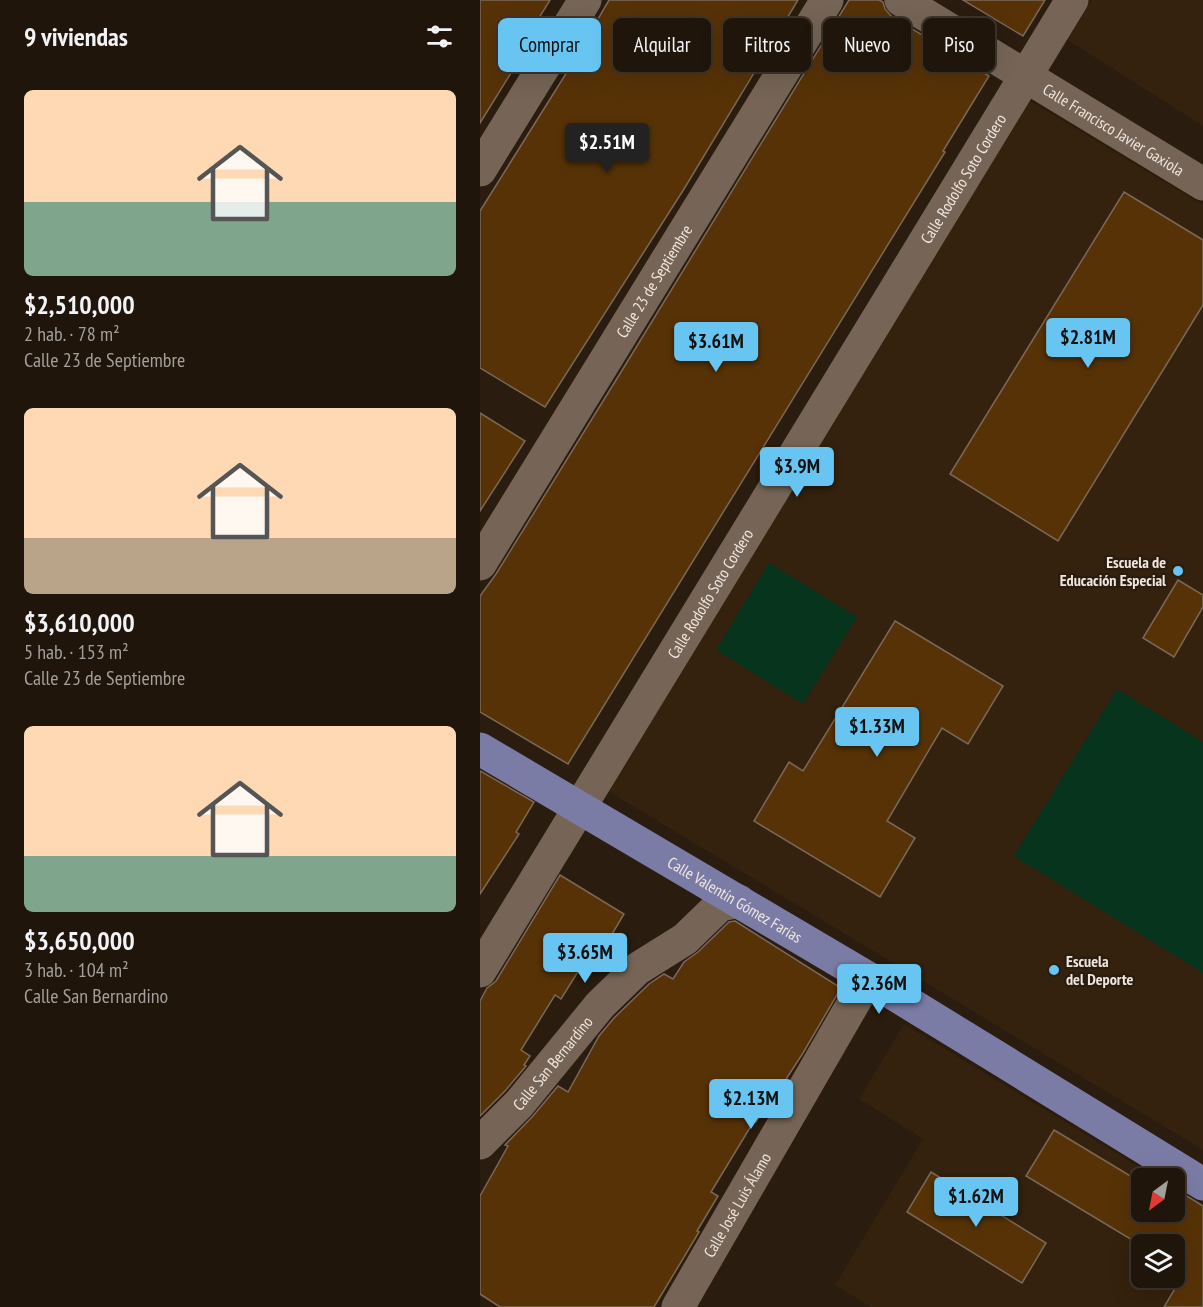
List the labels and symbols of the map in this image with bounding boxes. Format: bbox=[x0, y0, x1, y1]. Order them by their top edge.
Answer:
street label: Calle Francisco Javier Gaxiola bbox=[1039, 79, 1188, 180]
street label: Calle Rodolfo Soto Cordero bbox=[916, 110, 1010, 247]
pin: $2.51M bbox=[558, 123, 656, 174]
street label: Calle 23 de Septiembre bbox=[612, 221, 696, 341]
pin: $2.81M bbox=[1039, 318, 1137, 369]
pin: $3.61M bbox=[667, 322, 765, 373]
pin: $3.9M bbox=[755, 447, 839, 498]
street label: Calle Rodolfo Soto Cordero bbox=[663, 525, 757, 662]
place label: Escuela de Educación Especial bbox=[1060, 552, 1166, 590]
marker: Escuela de Educación Especial bbox=[1171, 564, 1185, 578]
pin: $1.33M bbox=[828, 707, 926, 758]
street label: Calle Valentín Gómez Farías bbox=[664, 852, 806, 947]
pin: $3.65M bbox=[536, 933, 634, 984]
place label: Escuela del Deporte bbox=[1066, 951, 1134, 989]
marker: Escuela del Deporte bbox=[1047, 963, 1061, 977]
pin: $2.36M bbox=[830, 964, 928, 1015]
street label: Calle San Bernardino bbox=[508, 1012, 597, 1115]
pin: $2.13M bbox=[702, 1079, 800, 1130]
street label: Calle José Luis Álamo bbox=[699, 1149, 775, 1261]
north arrow bbox=[1131, 1168, 1185, 1222]
pin: $1.62M bbox=[927, 1177, 1025, 1228]

